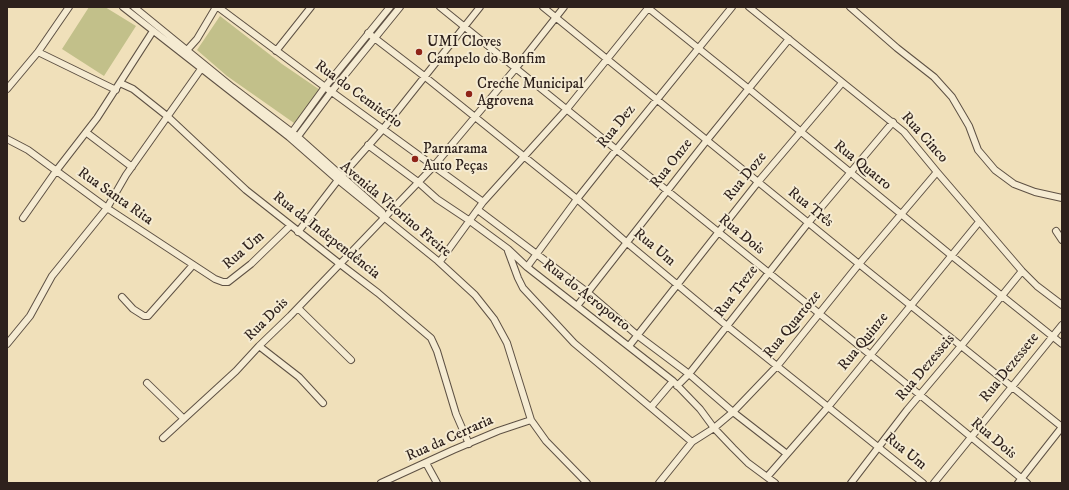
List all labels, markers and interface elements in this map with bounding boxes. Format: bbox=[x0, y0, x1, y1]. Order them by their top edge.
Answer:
place label: UMI Cloves Campelo do Bonfim bbox=[427, 34, 546, 69]
marker: UMI Cloves Campelo do Bonfim bbox=[414, 47, 424, 57]
street label: Rua do Cemitério bbox=[311, 57, 405, 133]
place label: Creche Municipal Agrovena bbox=[477, 76, 584, 111]
marker: Creche Municipal Agrovena bbox=[464, 89, 474, 99]
street label: Rua Dez bbox=[594, 102, 640, 152]
street label: Rua Cinco bbox=[897, 109, 951, 167]
street label: Rua Onze bbox=[647, 136, 697, 192]
street label: Rua Quatro bbox=[829, 137, 895, 195]
place label: Parnarama Auto Peças bbox=[423, 141, 488, 176]
street label: Rua Doze bbox=[721, 149, 771, 205]
marker: Parnarama Auto Peças bbox=[410, 154, 420, 164]
street label: Avenida Vitorino Freire bbox=[336, 158, 454, 262]
street label: Rua Santa Rita bbox=[74, 164, 156, 230]
street label: Rua Três bbox=[784, 184, 836, 232]
street label: Rua da Independência bbox=[269, 189, 383, 283]
street label: Rua Dois bbox=[714, 211, 768, 259]
street label: Rua Um bbox=[629, 225, 679, 271]
street label: Rua Um bbox=[219, 228, 269, 274]
street label: Rua do Aeroporto bbox=[539, 256, 633, 336]
street label: Rua Treze bbox=[711, 262, 763, 322]
street label: Rua Quartoze bbox=[760, 287, 826, 363]
street label: Rua Dois bbox=[241, 294, 293, 346]
street label: Rua Quinze bbox=[835, 309, 893, 375]
street label: Rua Dezessete bbox=[977, 330, 1043, 406]
street label: Rua Dezesseis bbox=[893, 331, 959, 405]
street label: Rua da Cerraria bbox=[404, 412, 496, 466]
street label: Rua Dois bbox=[966, 415, 1020, 463]
street label: Rua Um bbox=[880, 429, 930, 475]

